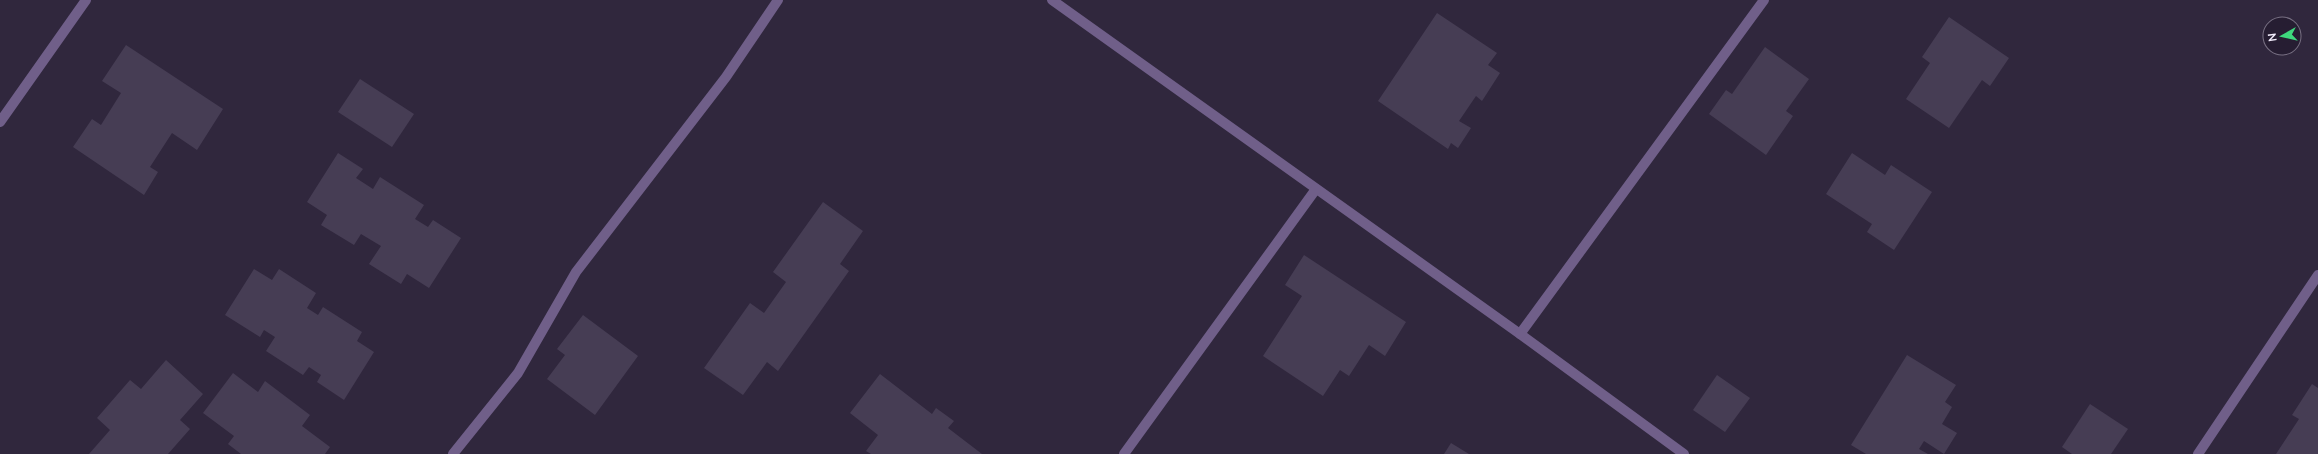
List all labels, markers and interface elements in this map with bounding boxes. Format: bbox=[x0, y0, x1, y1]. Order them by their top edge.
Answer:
north arrow bbox=[2262, 16, 2302, 56]
text: N bbox=[2265, 32, 2279, 43]

